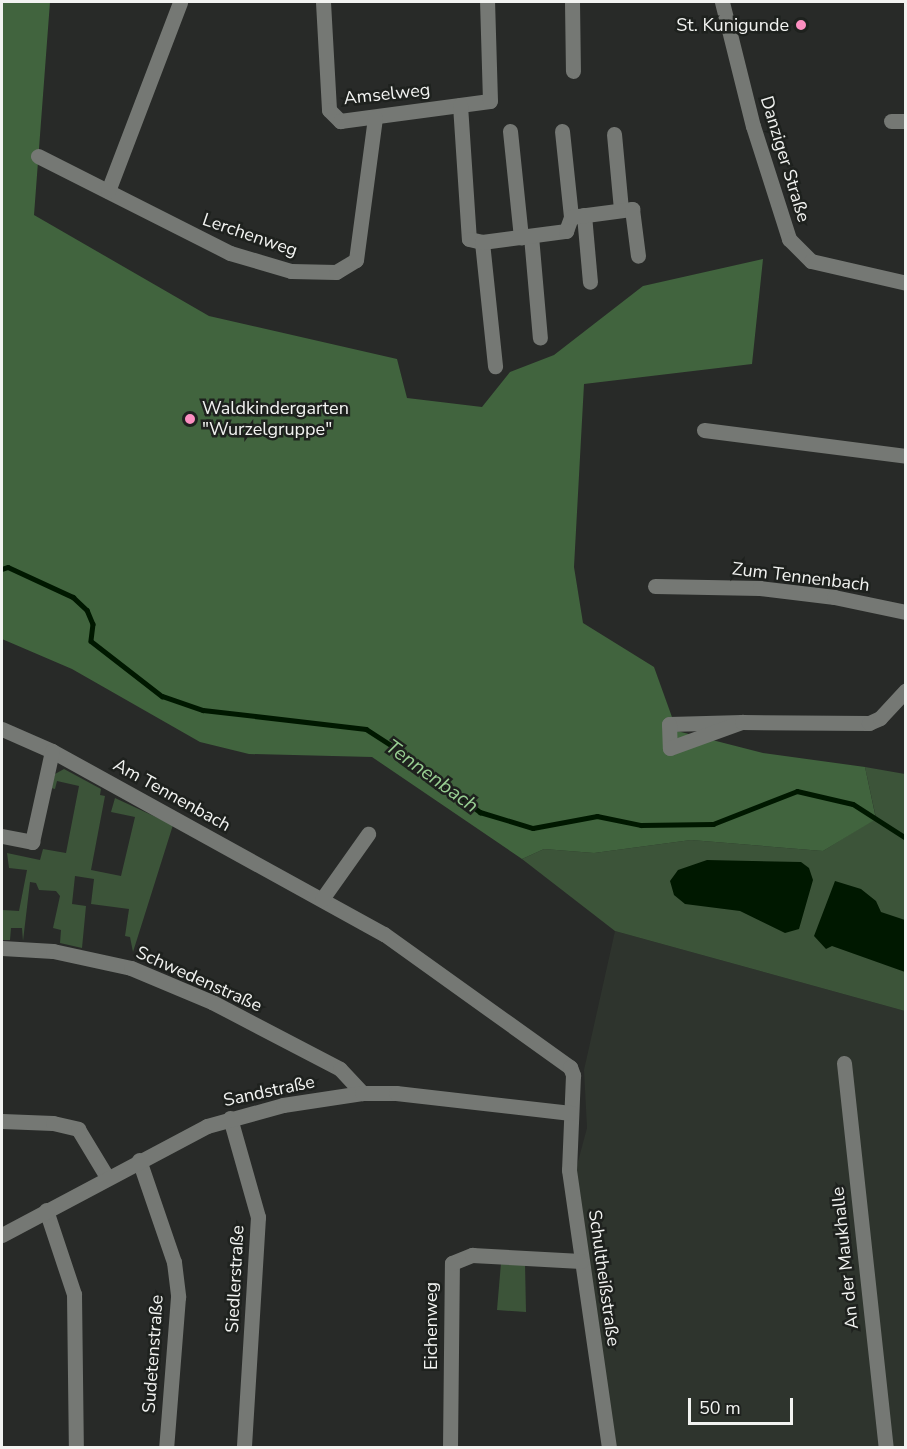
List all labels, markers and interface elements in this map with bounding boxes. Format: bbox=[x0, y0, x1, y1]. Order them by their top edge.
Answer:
place label: St. Kunigunde bbox=[676, 14, 789, 36]
marker: St. Kunigunde bbox=[794, 18, 808, 32]
street label: Amselweg bbox=[343, 79, 431, 109]
street label: Danziger Straße bbox=[756, 93, 814, 225]
street label: Lerchenweg bbox=[200, 209, 300, 261]
place label: Waldkindergarten "Wurzelgruppe" bbox=[202, 398, 349, 440]
marker: Waldkindergarten "Wurzelgruppe" bbox=[183, 412, 197, 426]
street label: Zum Tennenbach bbox=[731, 558, 871, 596]
water label: Tennenbach bbox=[381, 734, 483, 818]
street label: Am Tennenbach bbox=[109, 754, 235, 836]
street label: Schwedenstraße bbox=[133, 942, 265, 1016]
street label: Sandstraße bbox=[221, 1071, 317, 1111]
street label: An der Maukhalle bbox=[827, 1186, 863, 1330]
street label: Schultheißstraße bbox=[584, 1208, 624, 1348]
street label: Siedlerstraße bbox=[221, 1225, 249, 1333]
street label: Eichenweg bbox=[420, 1282, 442, 1370]
street label: Sudetenstraße bbox=[138, 1294, 168, 1414]
scale bar bbox=[691, 1386, 796, 1424]
text: 50 m bbox=[699, 1396, 741, 1420]

